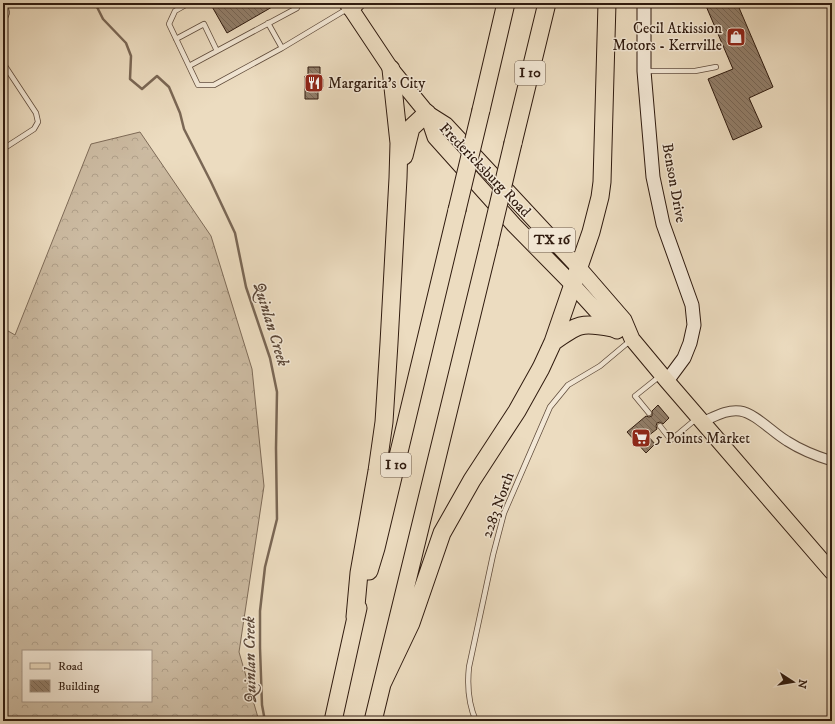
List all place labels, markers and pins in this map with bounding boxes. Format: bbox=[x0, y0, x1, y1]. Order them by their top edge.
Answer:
place label: Cecil Atkission Motors - Kerrville bbox=[612, 19, 722, 55]
shop icon: Cecil Atkission Motors - Kerrville bbox=[725, 26, 747, 48]
restaurant icon: Margarita's City bbox=[303, 72, 325, 94]
place label: Margarita's City bbox=[328, 74, 426, 93]
supermarket icon: 5 Points Market bbox=[630, 427, 652, 449]
place label: 5 Points Market bbox=[655, 429, 750, 448]

